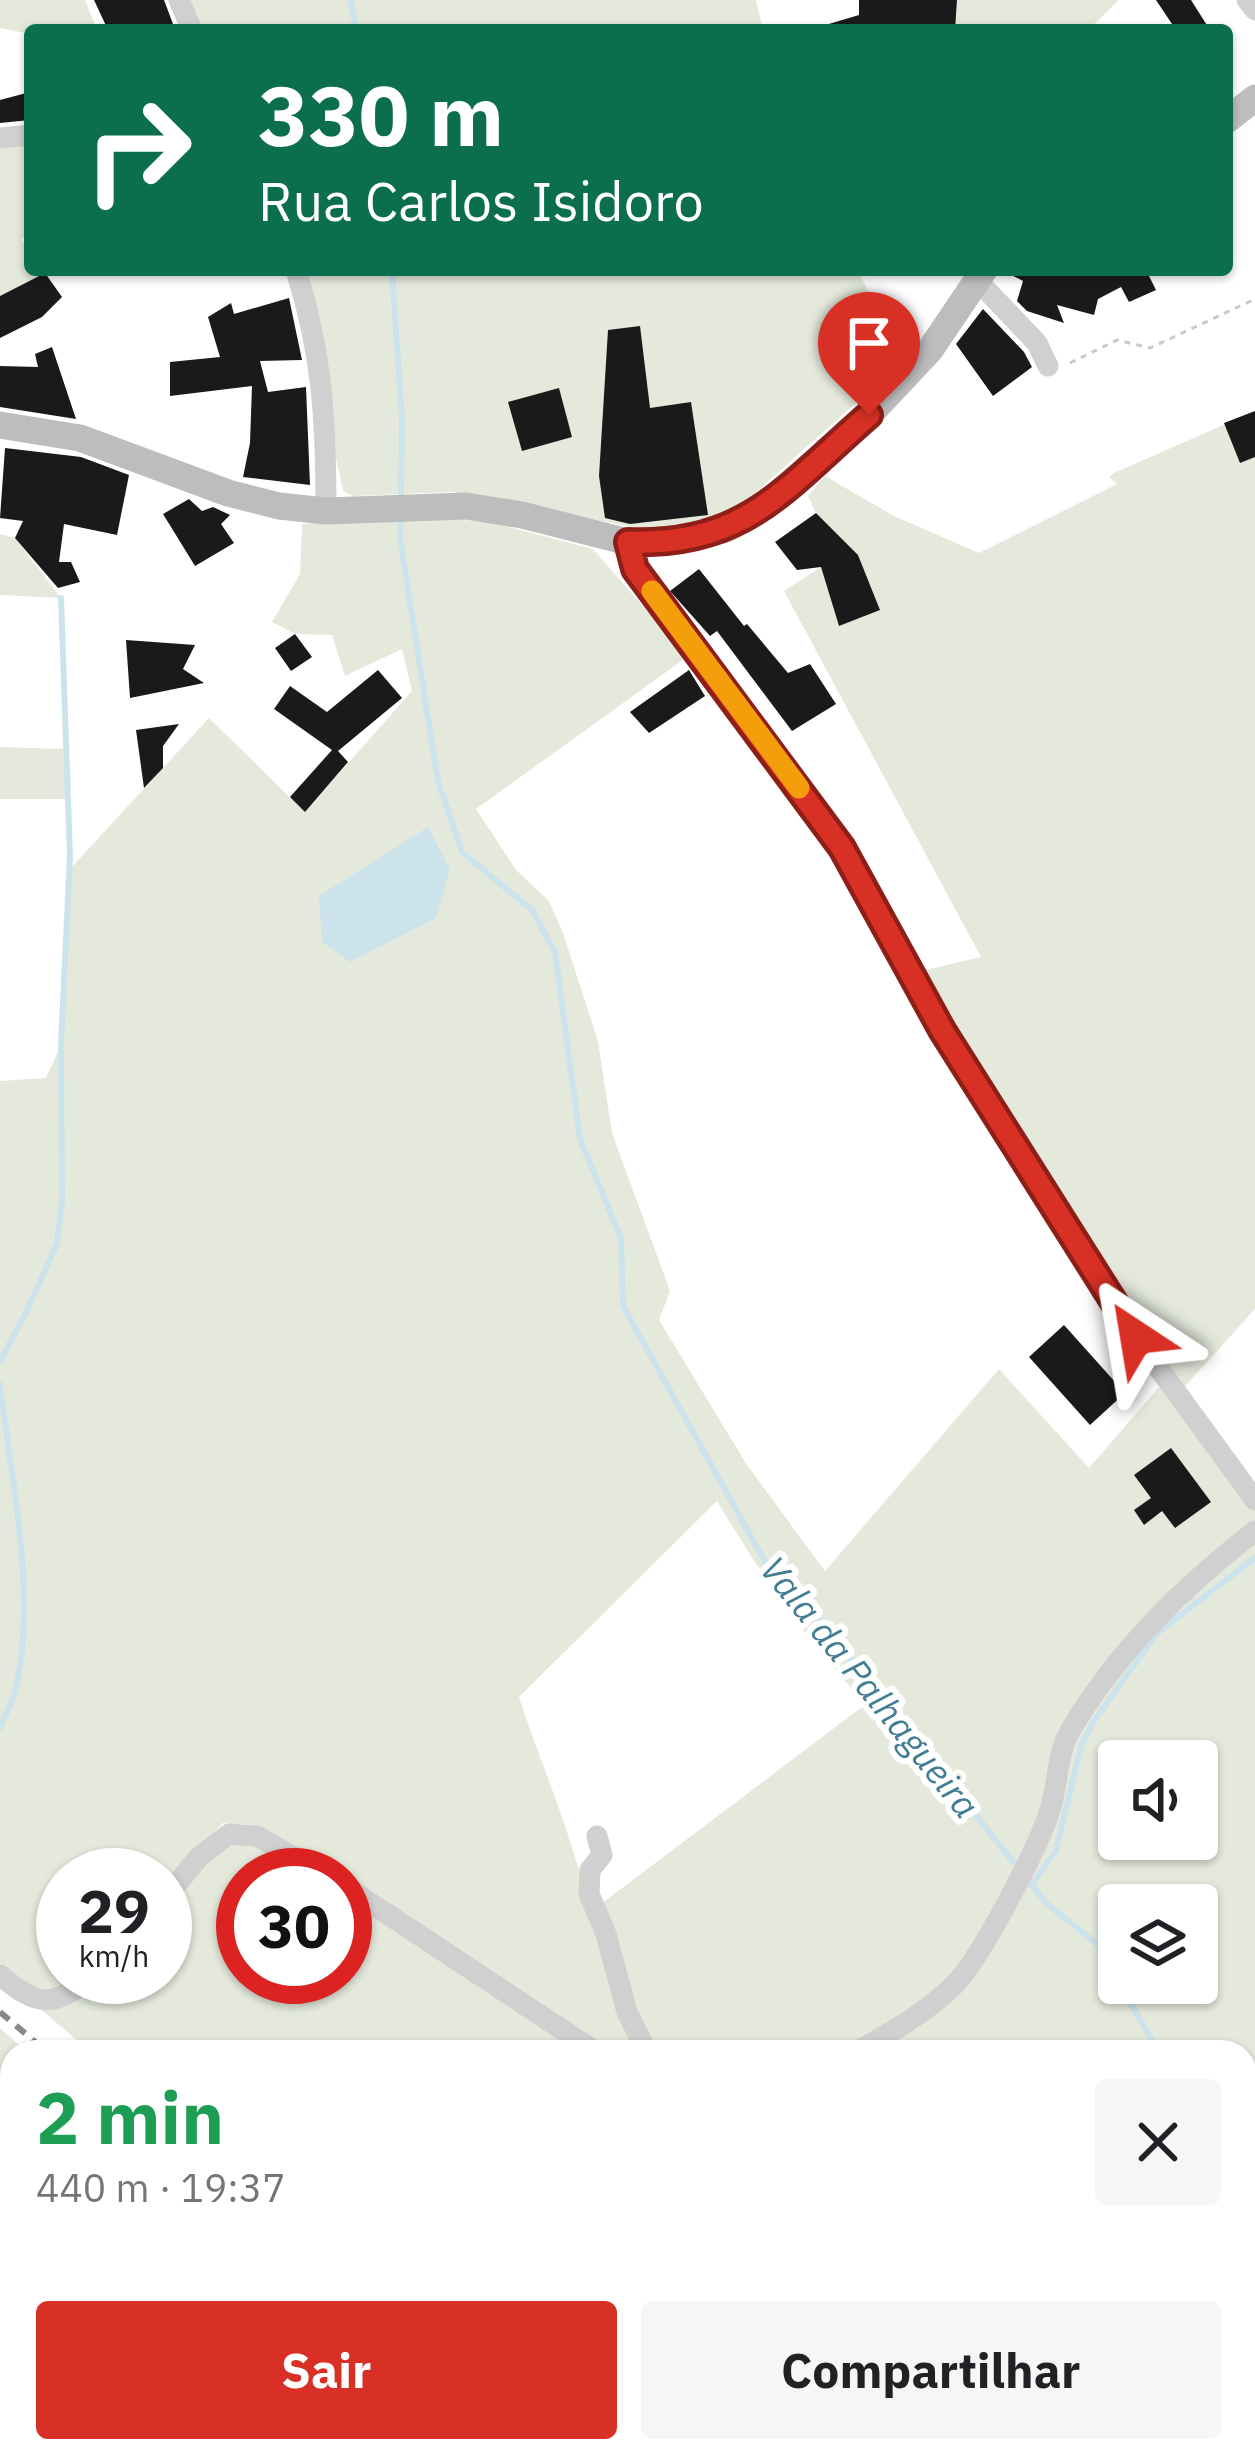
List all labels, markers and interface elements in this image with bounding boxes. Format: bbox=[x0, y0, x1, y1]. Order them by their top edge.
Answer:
text: 330 m bbox=[258, 60, 504, 169]
icon: right bbox=[60, 72, 216, 228]
text: Rua Carlos Isidoro bbox=[258, 166, 704, 236]
pin bbox=[818, 292, 920, 415]
icon: arrive bbox=[836, 310, 902, 376]
position arrow bbox=[1073, 1274, 1199, 1400]
water label: Vala da Palhagueira bbox=[750, 1546, 990, 1827]
map controls bbox=[1098, 1740, 1218, 2004]
button: sound bbox=[1098, 1740, 1218, 1860]
speed limit sign: 30 bbox=[216, 1848, 372, 2004]
text: 29 bbox=[78, 1871, 150, 1950]
button: layers bbox=[1098, 1884, 1218, 2004]
text: km/h bbox=[79, 1936, 149, 1975]
text: 2 min bbox=[36, 2070, 224, 2164]
button: close bbox=[1095, 2079, 1221, 2205]
text: 440 m · 19:37 bbox=[36, 2162, 286, 2213]
button: Sair bbox=[36, 2301, 617, 2439]
button: Compartilhar bbox=[641, 2301, 1221, 2439]

